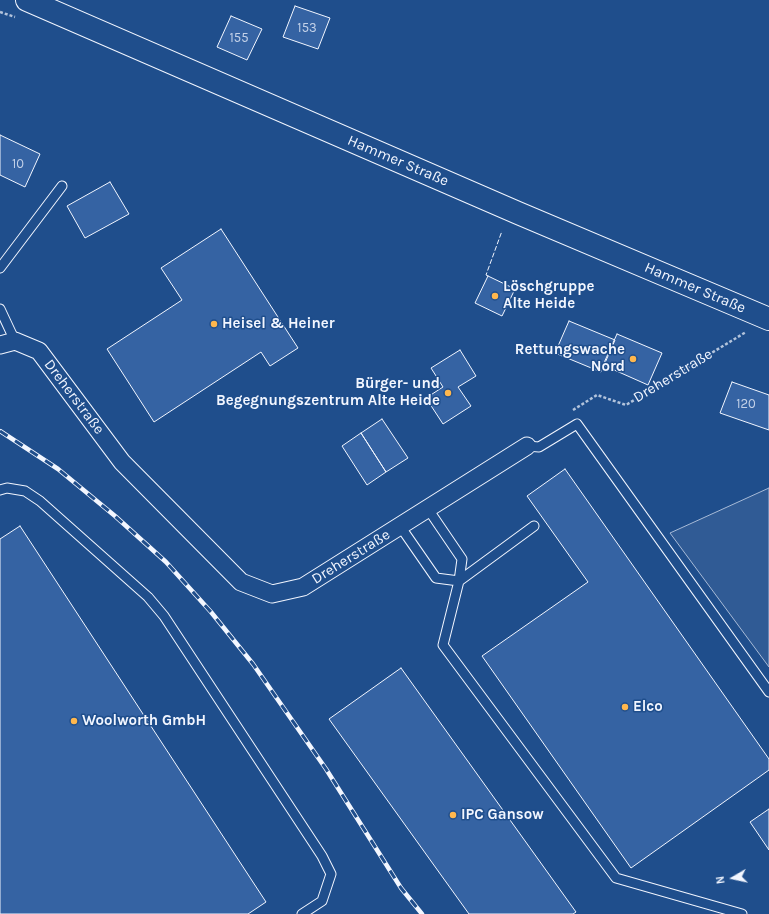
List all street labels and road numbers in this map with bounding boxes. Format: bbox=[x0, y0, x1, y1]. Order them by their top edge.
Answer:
street label: Hammer Straße bbox=[345, 132, 451, 190]
street label: Hammer Straße bbox=[642, 259, 748, 317]
street label: Dreherstraße bbox=[630, 345, 716, 407]
street label: Dreherstraße bbox=[40, 356, 108, 438]
street label: Dreherstraße bbox=[308, 526, 394, 588]

